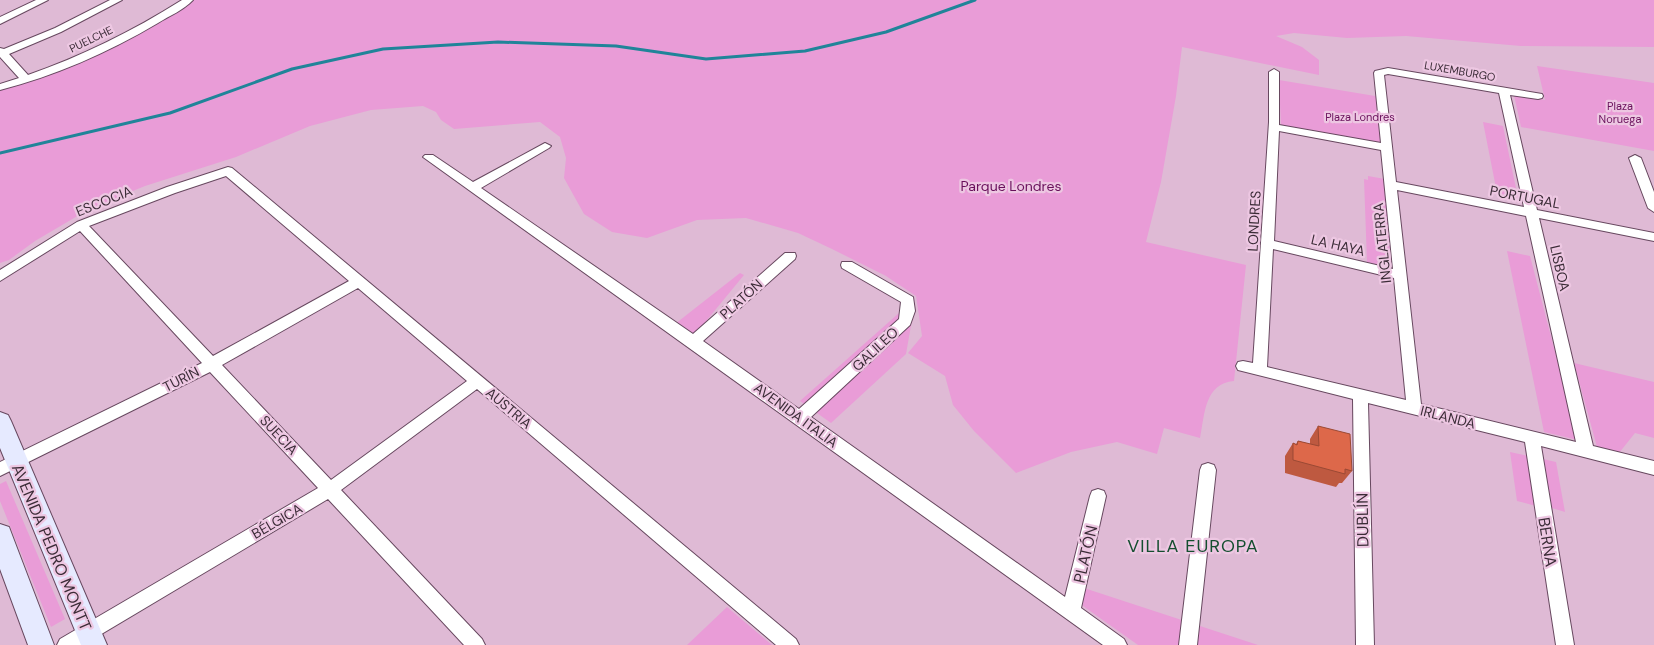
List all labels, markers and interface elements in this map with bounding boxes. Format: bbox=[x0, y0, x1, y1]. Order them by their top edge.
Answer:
street label: PUELCHE bbox=[67, 23, 115, 55]
street label: LUXEMBURGO bbox=[1423, 58, 1497, 84]
park label: Plaza Noruega bbox=[1599, 99, 1641, 126]
park label: Plaza Londres bbox=[1325, 110, 1395, 124]
park label: Parque Londres bbox=[961, 177, 1061, 195]
street label: PORTUGAL bbox=[1488, 181, 1562, 213]
street label: ESCOCIA bbox=[73, 182, 135, 220]
street label: LONDRES bbox=[1243, 190, 1265, 252]
street label: INGLATERRA bbox=[1369, 202, 1395, 284]
street label: LA HAYA bbox=[1309, 230, 1367, 260]
street label: LISBOA bbox=[1546, 243, 1574, 293]
street label: PLATÓN bbox=[716, 275, 766, 323]
street label: GALILEO bbox=[848, 323, 902, 375]
street label: TURÍN bbox=[160, 362, 202, 396]
street label: AVENIDA ITALIA bbox=[751, 379, 841, 451]
street label: AUSTRIA bbox=[482, 384, 536, 432]
street label: IRLANDA bbox=[1419, 401, 1477, 433]
street label: SUECIA bbox=[256, 411, 302, 459]
street label: AVENIDA PEDRO MONTT bbox=[7, 461, 96, 634]
street label: DUBLÍN bbox=[1352, 493, 1373, 547]
street label: BÉLGICA bbox=[248, 499, 306, 543]
street label: BERNA bbox=[1533, 516, 1562, 569]
street label: PLATÓN bbox=[1069, 523, 1102, 585]
district label: VILLA EUROPA bbox=[1127, 534, 1259, 558]

